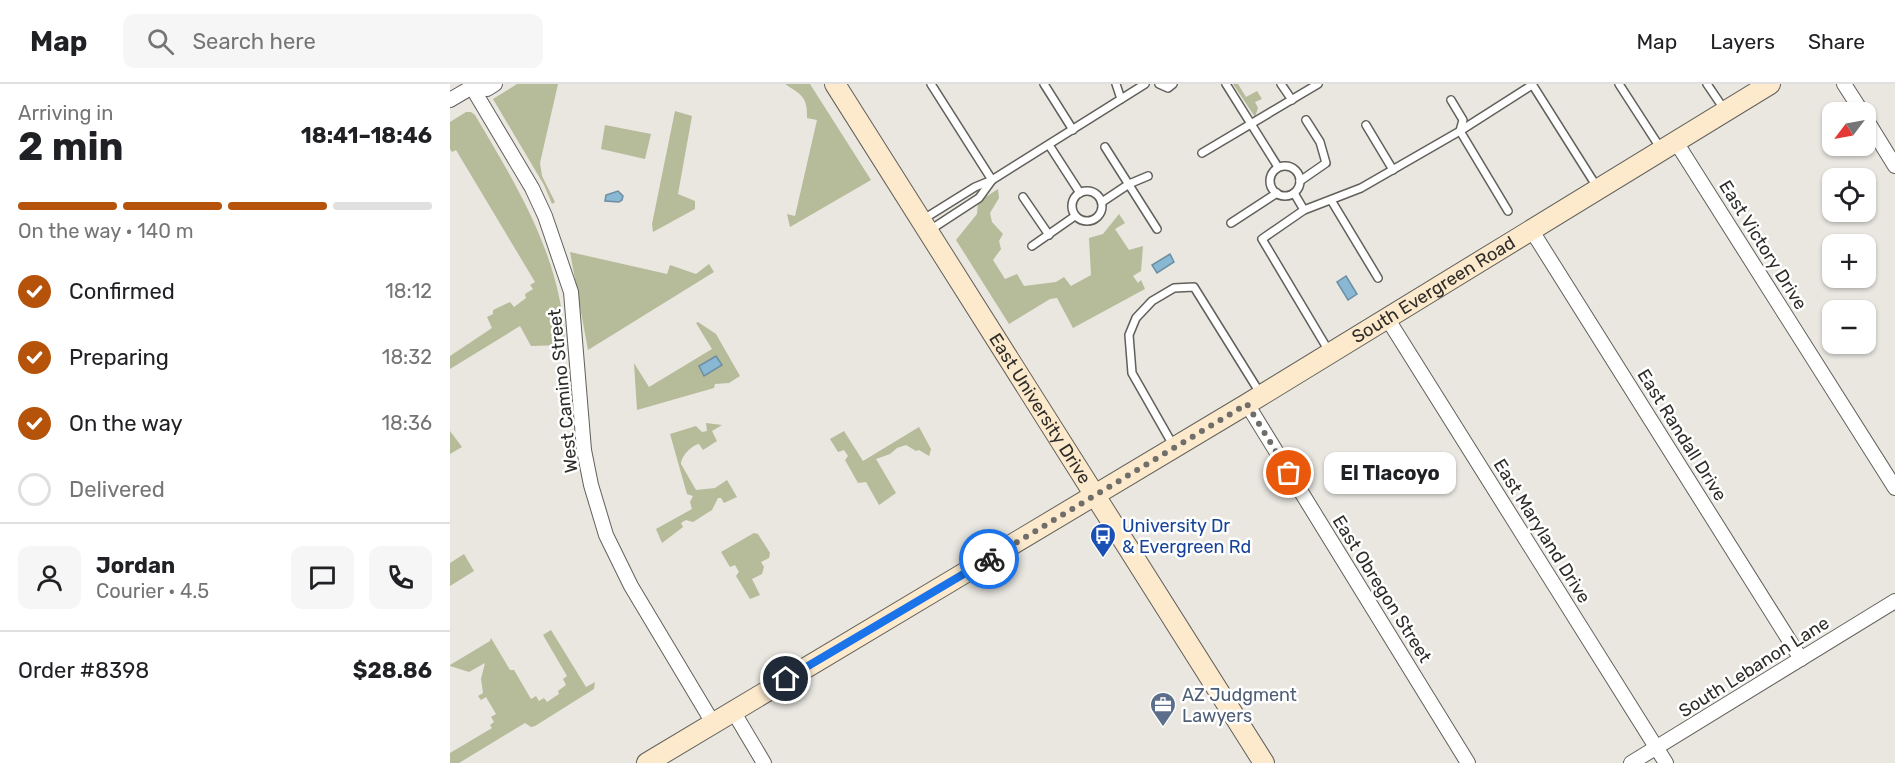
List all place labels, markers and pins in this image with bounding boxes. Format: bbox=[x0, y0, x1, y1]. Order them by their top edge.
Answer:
pin bbox=[1263, 447, 1314, 498]
callout: El Tlacoyo bbox=[1325, 452, 1457, 494]
place label: University Dr & Evergreen Rd bbox=[1122, 515, 1251, 558]
bus stop icon: University Dr & Evergreen Rd bbox=[1088, 521, 1118, 559]
pin bbox=[760, 653, 811, 704]
place label: AZ Judgment Lawyers bbox=[1182, 684, 1297, 727]
office icon: AZ Judgment Lawyers bbox=[1148, 690, 1178, 728]

